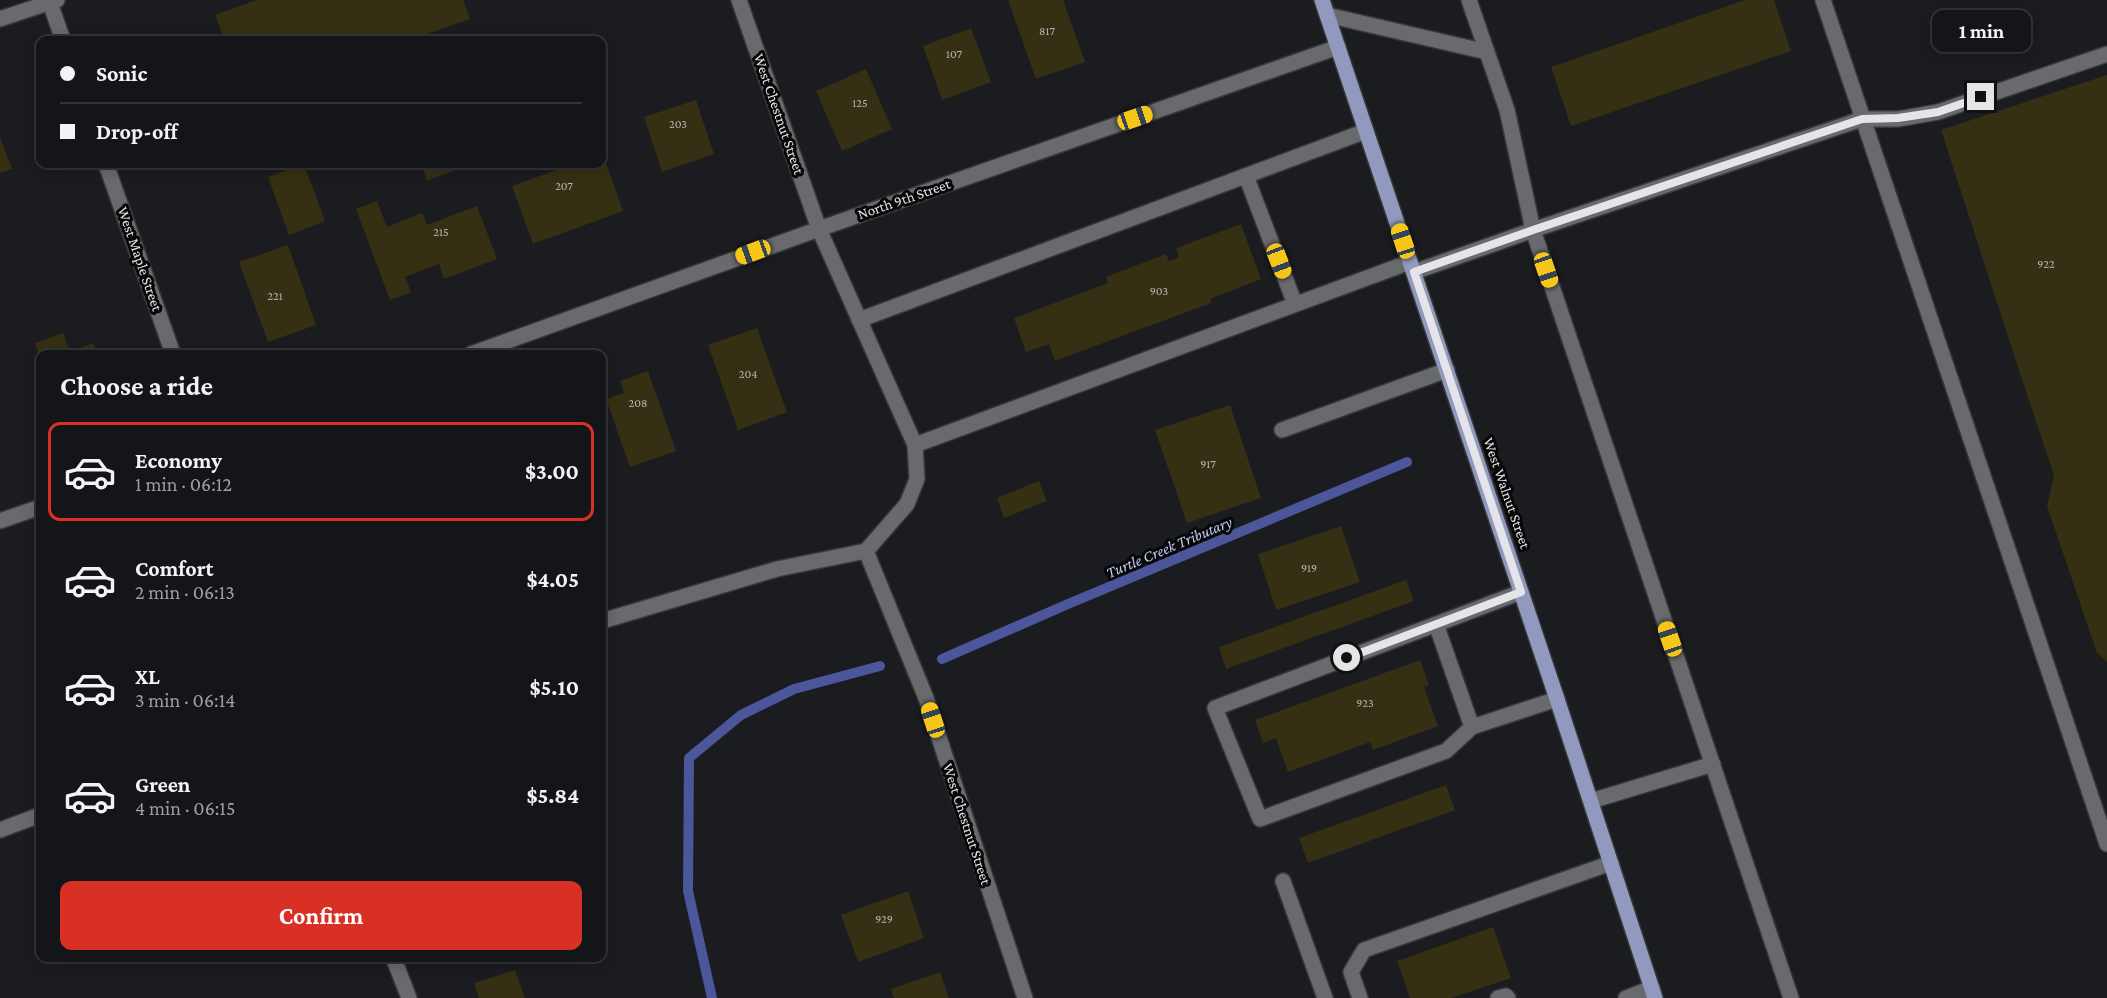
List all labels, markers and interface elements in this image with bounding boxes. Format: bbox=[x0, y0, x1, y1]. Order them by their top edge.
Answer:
callout: 1 min bbox=[1932, 10, 2030, 52]
text: 1 min bbox=[1959, 20, 2004, 42]
house number: 817 bbox=[1039, 24, 1055, 38]
house number: 107 bbox=[946, 47, 962, 61]
street label: West Chestnut Street bbox=[751, 52, 808, 177]
text: Sonic bbox=[96, 61, 147, 86]
route end bbox=[1967, 83, 1994, 110]
house number: 125 bbox=[852, 96, 868, 110]
car bbox=[1115, 104, 1155, 132]
house number: 203 bbox=[669, 117, 687, 131]
text: Drop-off bbox=[96, 119, 178, 144]
street label: North 9th Street bbox=[856, 175, 953, 222]
house number: 207 bbox=[555, 179, 573, 193]
street label: West Maple Street bbox=[114, 205, 166, 315]
car bbox=[1389, 221, 1417, 261]
house number: 215 bbox=[433, 225, 449, 239]
car bbox=[733, 237, 773, 267]
car bbox=[1264, 241, 1294, 281]
car bbox=[1532, 250, 1560, 290]
house number: 922 bbox=[2037, 257, 2055, 271]
house number: 903 bbox=[1150, 284, 1169, 298]
house number: 221 bbox=[267, 289, 283, 303]
house number: 204 bbox=[739, 367, 757, 381]
text: Choose a ride bbox=[60, 371, 213, 401]
house number: 208 bbox=[629, 396, 647, 410]
street label: West Walnut Street bbox=[1481, 435, 1534, 552]
icon: car bbox=[63, 445, 117, 499]
text: Economy bbox=[135, 448, 222, 473]
house number: 917 bbox=[1200, 457, 1216, 471]
text: $3.00 bbox=[525, 459, 579, 484]
text: 1 min · 06:12 bbox=[135, 473, 232, 495]
water label: Turtle Creek Tributary bbox=[1103, 513, 1235, 582]
icon: car bbox=[63, 553, 117, 607]
text: Comfort bbox=[135, 556, 213, 581]
house number: 919 bbox=[1301, 561, 1317, 575]
text: $4.05 bbox=[526, 567, 579, 592]
text: 2 min · 06:13 bbox=[135, 581, 235, 603]
car bbox=[1656, 619, 1684, 659]
route start bbox=[1333, 644, 1360, 671]
icon: car bbox=[63, 661, 117, 715]
text: XL bbox=[135, 664, 160, 689]
text: $5.10 bbox=[530, 675, 579, 700]
text: 3 min · 06:14 bbox=[135, 689, 236, 711]
house number: 923 bbox=[1356, 696, 1374, 710]
car bbox=[919, 700, 947, 740]
street label: West Chestnut Street bbox=[940, 761, 994, 888]
icon: car bbox=[63, 769, 117, 823]
text: Green bbox=[135, 772, 191, 797]
text: $5.84 bbox=[527, 783, 579, 808]
text: 4 min · 06:15 bbox=[135, 797, 235, 819]
button: Confirm bbox=[60, 881, 582, 950]
house number: 929 bbox=[875, 912, 893, 926]

